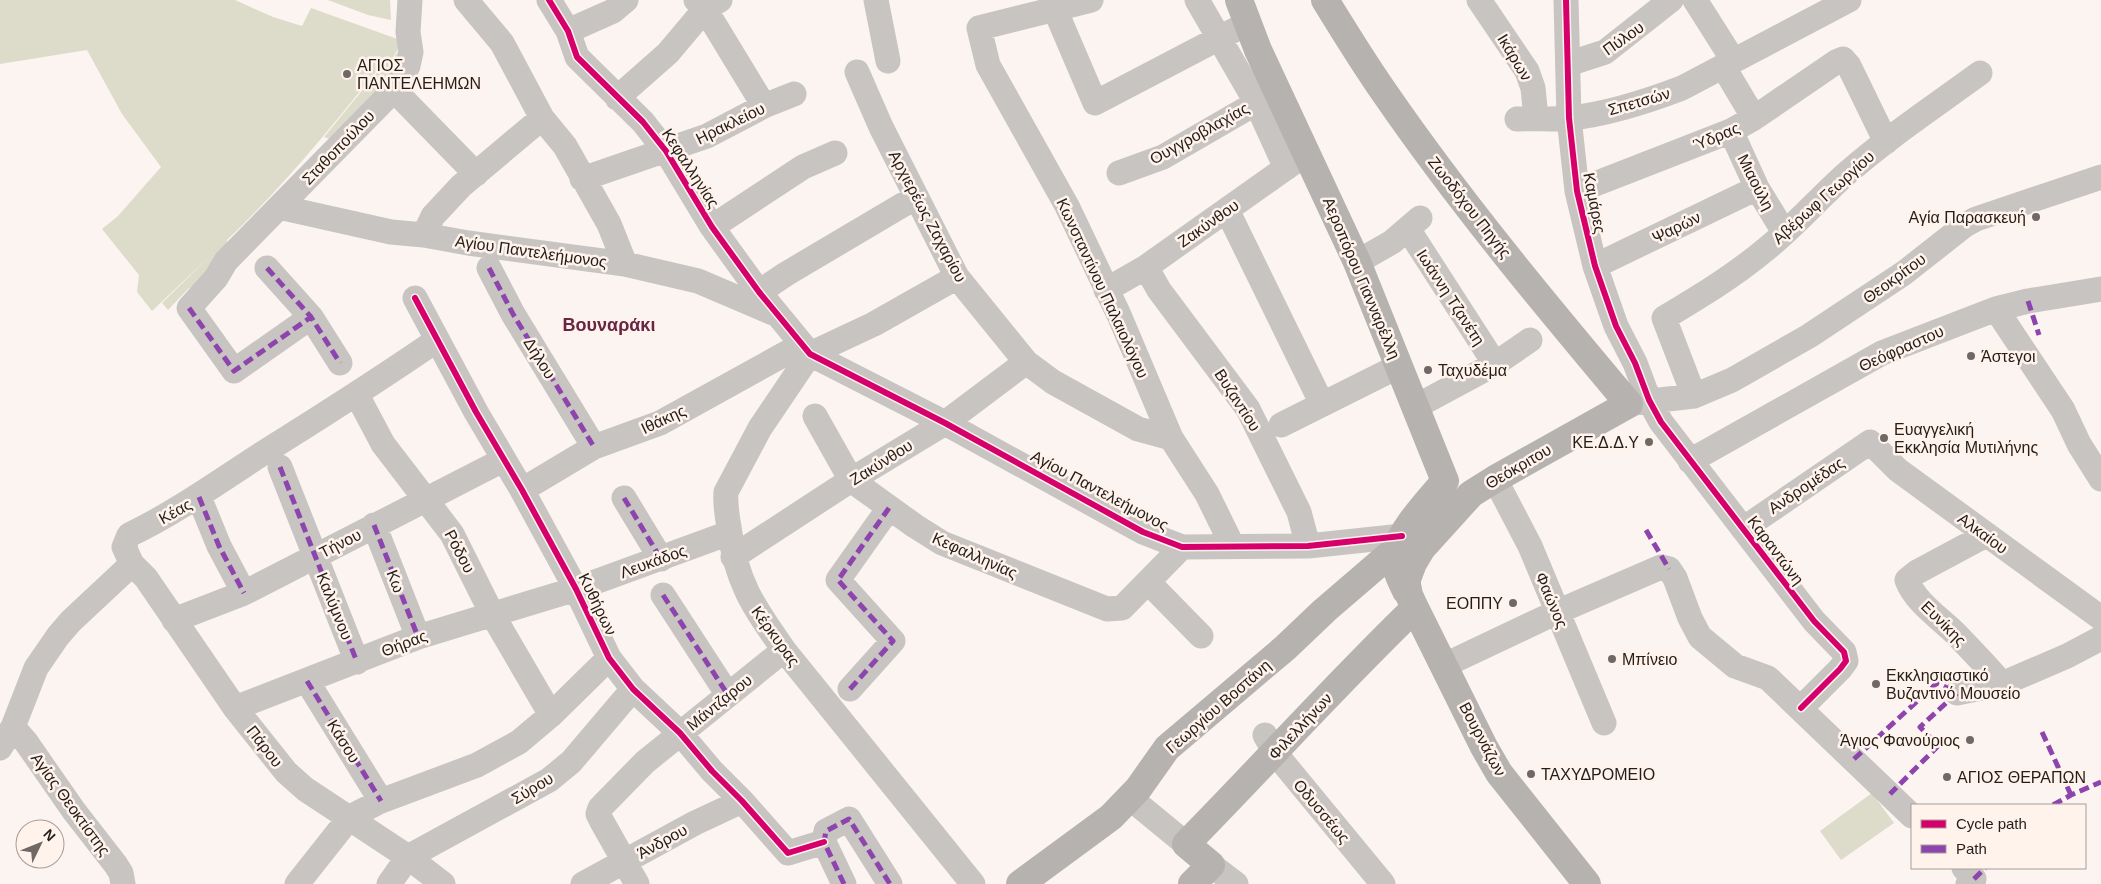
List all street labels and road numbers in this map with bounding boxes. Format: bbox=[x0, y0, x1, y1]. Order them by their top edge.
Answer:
street label: Πύλου bbox=[1600, 18, 1647, 58]
street label: Ικάρων bbox=[1494, 31, 1535, 84]
street label: Σπετσών bbox=[1606, 85, 1672, 118]
street label: Ουγγροβλαχίας bbox=[1147, 99, 1252, 168]
street label: Ηρακλείου bbox=[693, 100, 767, 147]
street label: Σταθοπούλου bbox=[299, 107, 378, 188]
street label: Ύδρας bbox=[1690, 119, 1742, 154]
street label: Κεφαλληνίας bbox=[659, 126, 723, 211]
street label: Αρχιερέως Ζαχαρίου bbox=[886, 148, 969, 285]
street label: Αβέρωφ Γεωργίου bbox=[1769, 148, 1877, 247]
street label: Μιαούλη bbox=[1734, 151, 1777, 213]
street label: Ζωοδόχου Πηγής bbox=[1425, 153, 1515, 261]
street label: Καμάρες bbox=[1580, 171, 1609, 236]
street label: Αεροπόρου Γιανναρέλλη bbox=[1320, 195, 1403, 362]
street label: Κωνσταντίνου Παλαιολόγου bbox=[1053, 196, 1152, 381]
street label: Ζακύνθου bbox=[1175, 196, 1242, 251]
street label: Ψαρών bbox=[1649, 208, 1703, 246]
street label: Αγίου Παντελεήμονος bbox=[454, 232, 608, 271]
street label: Ιωάννη Τζανέτη bbox=[1412, 246, 1488, 349]
street label: Θεοκρίτου bbox=[1860, 250, 1929, 307]
street label: Θεόφραστου bbox=[1856, 322, 1946, 375]
street label: Δήλου bbox=[520, 335, 559, 382]
street label: Βυζαντίου bbox=[1210, 366, 1264, 435]
street label: Ιθάκης bbox=[638, 402, 688, 437]
street label: Ζακύνθου bbox=[847, 437, 916, 488]
street label: Θεόκριτου bbox=[1482, 441, 1554, 492]
street label: Αγίου Παντελεήμονος bbox=[1028, 447, 1172, 534]
street label: Ανδρομέδας bbox=[1765, 454, 1848, 517]
street label: Κέας bbox=[156, 495, 195, 527]
street label: Αλκαίου bbox=[1955, 510, 2011, 557]
street label: Καραντώνη bbox=[1744, 513, 1807, 588]
street label: Τήνου bbox=[317, 526, 364, 561]
street label: Ρόδου bbox=[441, 527, 478, 576]
street label: Κεφαλληνίας bbox=[930, 529, 1020, 582]
street label: Λευκάδος bbox=[618, 542, 689, 581]
street label: Κω bbox=[383, 567, 408, 595]
street label: Καλύμνου bbox=[313, 570, 356, 642]
street label: Κυθήρων bbox=[575, 570, 620, 638]
street label: Φαώνος bbox=[1532, 570, 1571, 631]
street label: Ευνίκης bbox=[1918, 598, 1970, 649]
street label: Κέρκυρας bbox=[748, 603, 803, 670]
street label: Θήρας bbox=[379, 627, 430, 660]
street label: Γεωργίου Βοστάνη bbox=[1163, 656, 1274, 756]
street label: Μάντζαρου bbox=[683, 671, 756, 735]
street label: Φιλελλήνων bbox=[1265, 690, 1336, 763]
street label: Βουρνάζων bbox=[1455, 699, 1509, 780]
street label: Κάσου bbox=[324, 717, 363, 766]
street label: Πάρου bbox=[243, 722, 286, 770]
street label: Αγίας Θεοκτίστης bbox=[28, 750, 114, 859]
street label: Σύρου bbox=[508, 769, 556, 807]
street label: Οδυσσέως bbox=[1290, 776, 1353, 847]
street label: Άνδρου bbox=[634, 821, 690, 862]

